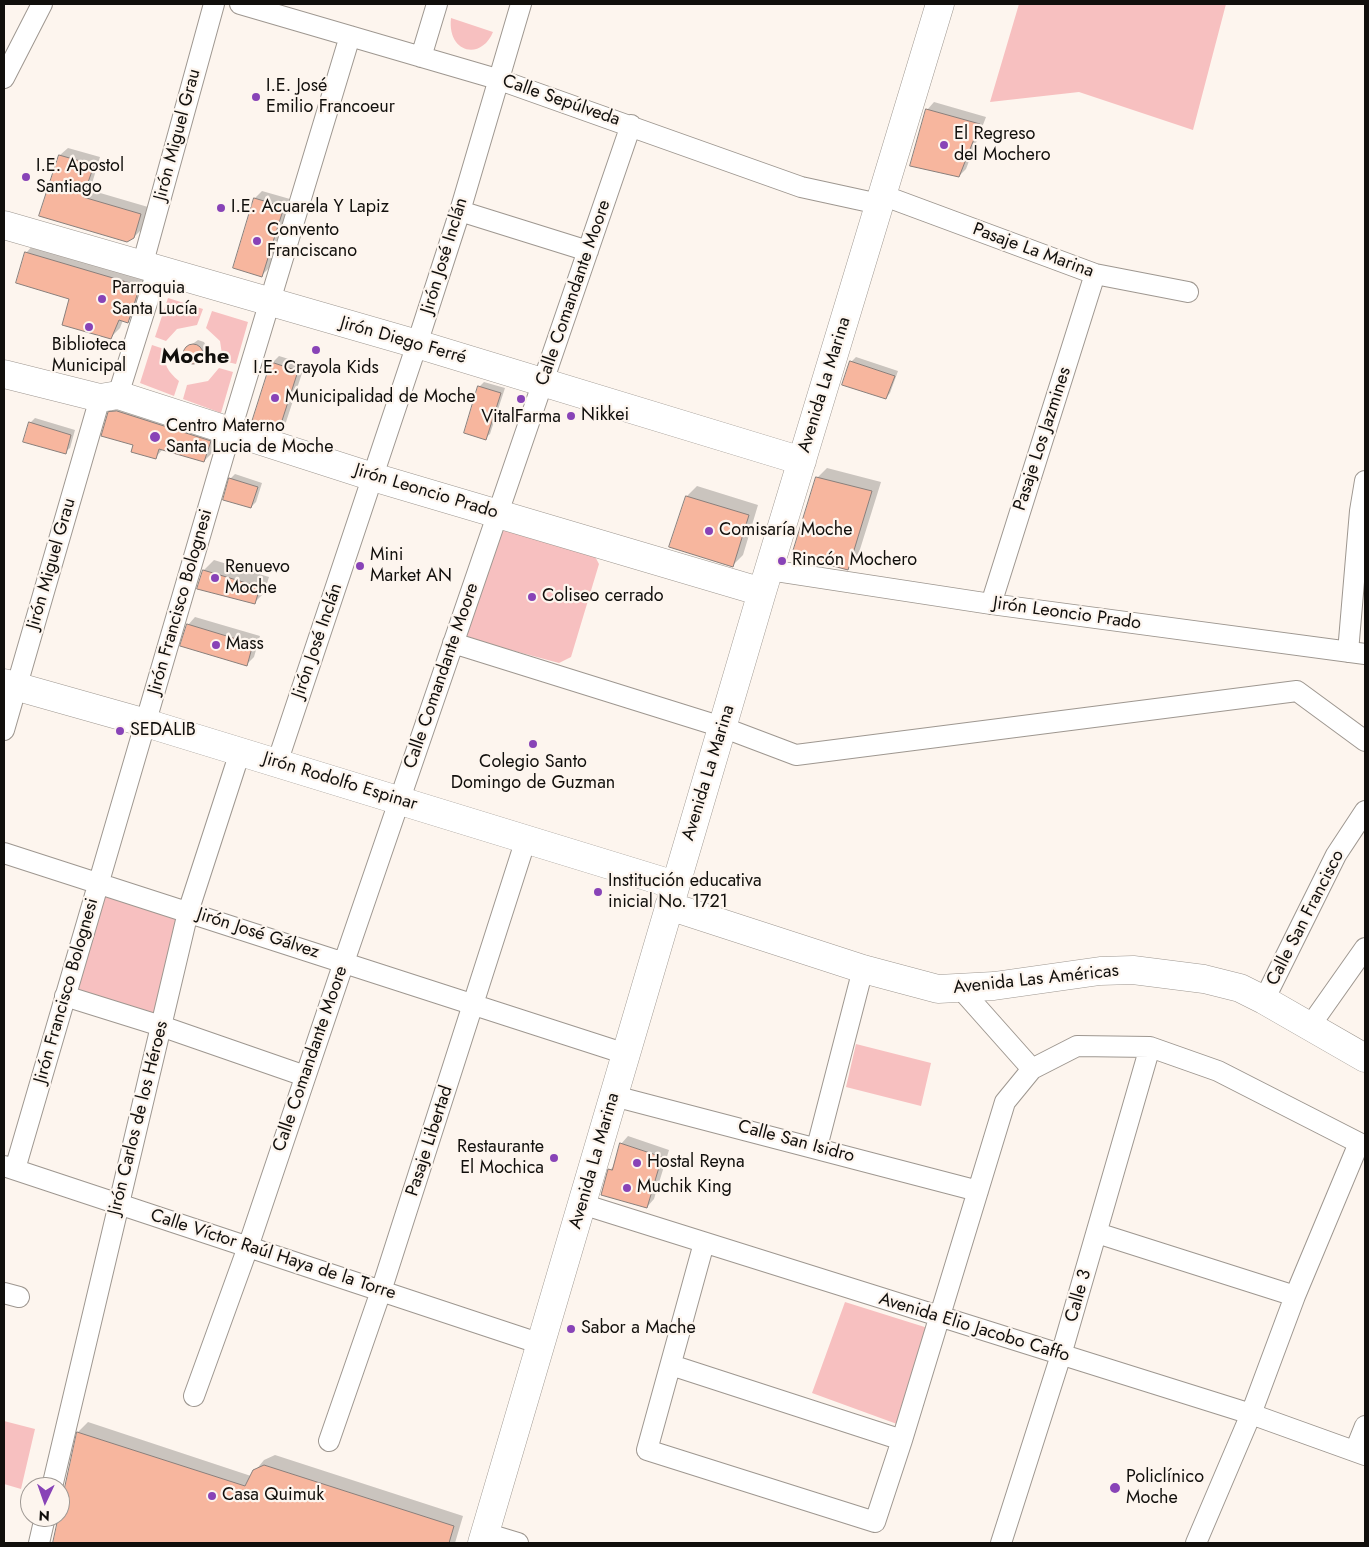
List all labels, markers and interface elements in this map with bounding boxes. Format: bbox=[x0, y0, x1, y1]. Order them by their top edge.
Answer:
street label: Jirón Miguel Grau bbox=[150, 67, 206, 203]
street label: Calle Sepúlveda bbox=[499, 71, 623, 131]
place label: I.E. José Emilio Francoeur bbox=[266, 76, 395, 118]
marker: I.E. José Emilio Francoeur bbox=[250, 91, 262, 103]
place label: El Regreso del Mochero bbox=[954, 124, 1051, 166]
marker: El Regreso del Mochero bbox=[938, 139, 950, 151]
place label: I.E. Apostol Santiago bbox=[36, 156, 124, 198]
marker: I.E. Apostol Santiago bbox=[20, 171, 32, 183]
street label: Jirón José Inclán bbox=[417, 195, 473, 317]
place label: I.E. Acuarela Y Lapiz bbox=[231, 197, 389, 219]
street label: Calle Comandante Moore bbox=[532, 197, 616, 389]
marker: I.E. Acuarela Y Lapiz bbox=[215, 202, 227, 214]
street label: Pasaje La Marina bbox=[969, 219, 1097, 283]
place label: Convento Franciscano bbox=[267, 220, 357, 262]
marker: Convento Franciscano bbox=[251, 235, 263, 247]
place label: Parroquia Santa Lucía bbox=[112, 278, 197, 320]
marker: Parroquia Santa Lucía bbox=[96, 293, 108, 305]
street label: Jirón Diego Ferré bbox=[337, 313, 469, 369]
street label: Avenida La Marina bbox=[794, 315, 856, 455]
marker: Biblioteca Municipal bbox=[83, 321, 95, 333]
place label: Biblioteca Municipal bbox=[52, 335, 126, 378]
marker: I.E. Crayola Kids bbox=[310, 344, 322, 356]
district label: Moche bbox=[161, 345, 229, 371]
place label: I.E. Crayola Kids bbox=[253, 358, 379, 380]
street label: Pasaje Los Jazmines bbox=[1010, 365, 1076, 513]
place label: Municipalidad de Moche bbox=[285, 387, 475, 409]
marker: Municipalidad de Moche bbox=[269, 392, 281, 404]
marker: VitalFarma bbox=[515, 393, 527, 405]
place label: Nikkei bbox=[581, 405, 629, 427]
place label: VitalFarma bbox=[481, 407, 561, 429]
marker: Nikkei bbox=[565, 410, 577, 422]
place label: Centro Materno Santa Lucia de Moche bbox=[166, 416, 334, 458]
marker: Centro Materno Santa Lucia de Moche bbox=[148, 430, 162, 444]
street label: Jirón Leoncio Prado bbox=[352, 460, 500, 524]
street label: Jirón Miguel Grau bbox=[23, 496, 81, 632]
street label: Jirón Francisco Bolognesi bbox=[144, 507, 218, 697]
place label: Comisaría Moche bbox=[719, 520, 852, 542]
marker: Comisaría Moche bbox=[703, 525, 715, 537]
place label: Mini Market AN bbox=[370, 545, 452, 588]
place label: Rincón Mochero bbox=[792, 550, 917, 572]
marker: Rincón Mochero bbox=[776, 555, 788, 567]
place label: Renuevo Moche bbox=[225, 557, 290, 600]
marker: Mini Market AN bbox=[354, 560, 366, 572]
marker: Renuevo Moche bbox=[209, 572, 221, 584]
street label: Calle Comandante Moore bbox=[400, 580, 484, 772]
street label: Jirón José Inclán bbox=[288, 581, 348, 701]
place label: Coliseo cerrado bbox=[542, 586, 664, 608]
marker: Coliseo cerrado bbox=[526, 591, 538, 603]
street label: Jirón Leoncio Prado bbox=[992, 593, 1142, 635]
place label: Mass bbox=[226, 634, 264, 656]
marker: Mass bbox=[210, 639, 222, 651]
street label: Avenida La Marina bbox=[678, 703, 740, 843]
place label: SEDALIB bbox=[130, 720, 196, 742]
marker: SEDALIB bbox=[114, 725, 126, 737]
marker: Colegio Santo Domingo de Guzman bbox=[527, 738, 539, 750]
street label: Jirón Rodolfo Espinar bbox=[260, 748, 420, 816]
place label: Colegio Santo Domingo de Guzman bbox=[451, 752, 615, 794]
street label: Calle San Francisco bbox=[1263, 847, 1349, 989]
place label: Institución educativa inicial No. 1721 bbox=[608, 871, 762, 914]
marker: Institución educativa inicial No. 1721 bbox=[592, 886, 604, 898]
street label: Jirón Francisco Bolognesi bbox=[30, 896, 104, 1086]
street label: Jirón José Gálvez bbox=[194, 904, 322, 964]
street label: Avenida Las Américas bbox=[952, 961, 1120, 999]
street label: Calle Comandante Moore bbox=[269, 963, 353, 1155]
street label: Jirón Carlos de los Héroes bbox=[104, 1019, 174, 1217]
street label: Pasaje Libertad bbox=[402, 1083, 458, 1199]
street label: Avenida La Marina bbox=[565, 1090, 625, 1232]
street label: Calle San Isidro bbox=[735, 1116, 857, 1168]
place label: Restaurante El Mochica bbox=[457, 1137, 544, 1180]
marker: Restaurante El Mochica bbox=[548, 1152, 560, 1164]
place label: Hostal Reyna bbox=[647, 1152, 745, 1174]
marker: Hostal Reyna bbox=[631, 1157, 643, 1169]
place label: Muchik King bbox=[637, 1177, 732, 1199]
marker: Muchik King bbox=[621, 1182, 633, 1194]
street label: Calle Víctor Raúl Haya de la Torre bbox=[148, 1205, 398, 1305]
street label: Calle 3 bbox=[1061, 1267, 1097, 1325]
street label: Avenida Elio Jacobo Caffo bbox=[876, 1289, 1072, 1367]
place label: Sabor a Mache bbox=[581, 1318, 696, 1340]
marker: Sabor a Mache bbox=[565, 1323, 577, 1335]
place label: Policlínico Moche bbox=[1126, 1467, 1204, 1510]
north arrow bbox=[20, 1477, 70, 1527]
marker: Policlínico Moche bbox=[1108, 1481, 1122, 1495]
place label: Casa Quimuk bbox=[222, 1485, 324, 1507]
marker: Casa Quimuk bbox=[206, 1490, 218, 1502]
text: N bbox=[38, 1506, 50, 1526]

